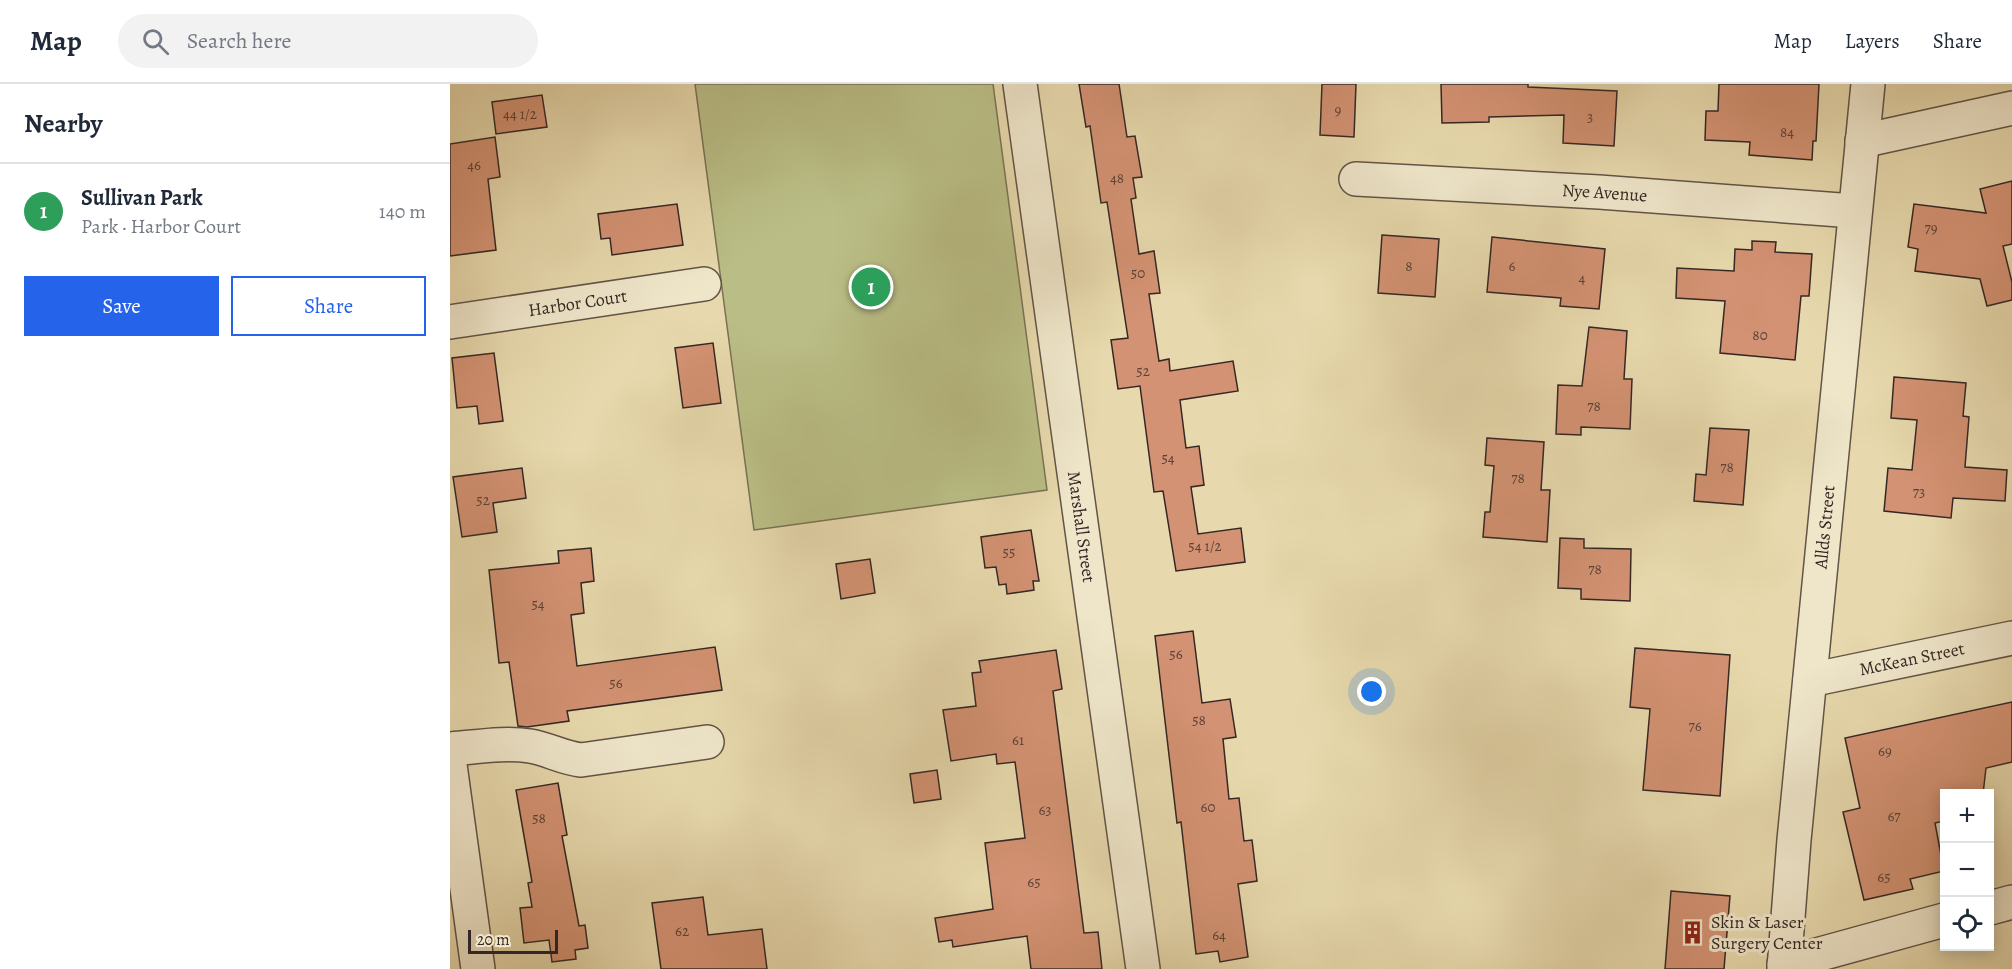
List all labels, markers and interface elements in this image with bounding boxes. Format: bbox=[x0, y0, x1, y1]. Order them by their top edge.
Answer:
search box bbox=[118, 14, 538, 68]
text: Map bbox=[30, 22, 82, 60]
icon: search bbox=[139, 25, 172, 58]
text: Search here bbox=[187, 26, 291, 56]
text: Map bbox=[1773, 27, 1812, 55]
text: Layers bbox=[1845, 27, 1900, 55]
text: Share bbox=[1933, 27, 1982, 55]
house number: 9 bbox=[1335, 100, 1342, 120]
house number: 44 1/2 bbox=[503, 104, 537, 124]
text: Nearby bbox=[24, 106, 103, 141]
house number: 3 bbox=[1587, 107, 1593, 127]
house number: 84 bbox=[1780, 122, 1794, 142]
house number: 46 bbox=[467, 155, 481, 175]
house number: 48 bbox=[1110, 168, 1124, 188]
street label: Nye Avenue bbox=[1561, 178, 1648, 208]
text: Sullivan Park bbox=[81, 183, 203, 213]
text: 1 bbox=[40, 198, 47, 225]
text: 140 m bbox=[379, 198, 426, 225]
text: Park · Harbor Court bbox=[81, 213, 241, 240]
house number: 79 bbox=[1924, 218, 1938, 238]
house number: 8 bbox=[1405, 256, 1413, 276]
house number: 6 bbox=[1509, 256, 1516, 276]
house number: 50 bbox=[1131, 263, 1145, 283]
pin: 1 bbox=[852, 264, 890, 310]
house number: 4 bbox=[1579, 268, 1586, 288]
button: Save bbox=[24, 276, 219, 336]
button: Share bbox=[231, 276, 426, 336]
street label: Harbor Court bbox=[527, 284, 629, 322]
house number: 80 bbox=[1752, 325, 1768, 345]
house number: 52 bbox=[1136, 361, 1150, 381]
house number: 78 bbox=[1587, 396, 1601, 416]
house number: 54 bbox=[1161, 448, 1175, 468]
house number: 78 bbox=[1720, 457, 1734, 477]
house number: 78 bbox=[1511, 468, 1525, 488]
street label: Marshall Street bbox=[1062, 469, 1101, 584]
house number: 73 bbox=[1913, 482, 1925, 502]
street label: Allds Street bbox=[1809, 484, 1841, 571]
house number: 52 bbox=[476, 490, 490, 510]
house number: 54 1/2 bbox=[1188, 536, 1222, 556]
house number: 55 bbox=[1003, 542, 1015, 562]
house number: 78 bbox=[1588, 559, 1602, 579]
house number: 54 bbox=[531, 594, 545, 614]
street label: McKean Street bbox=[1857, 636, 1967, 681]
house number: 56 bbox=[1169, 644, 1183, 664]
house number: 56 bbox=[609, 673, 623, 693]
your location bbox=[1357, 677, 1386, 706]
house number: 58 bbox=[1192, 710, 1206, 730]
house number: 76 bbox=[1688, 716, 1702, 736]
house number: 61 bbox=[1012, 730, 1024, 750]
house number: 69 bbox=[1878, 741, 1892, 761]
map controls bbox=[1940, 789, 1994, 951]
button: + bbox=[1940, 789, 1994, 843]
house number: 60 bbox=[1201, 797, 1215, 817]
house number: 63 bbox=[1038, 800, 1052, 820]
house number: 67 bbox=[1887, 806, 1901, 826]
house number: 58 bbox=[532, 808, 546, 828]
button: − bbox=[1940, 843, 1994, 897]
house number: 65 bbox=[1877, 867, 1891, 887]
house number: 65 bbox=[1027, 872, 1041, 892]
button: locate bbox=[1940, 897, 1994, 951]
place label: Skin & Laser Surgery Center bbox=[1711, 910, 1823, 955]
building icon: Skin & Laser Surgery Center bbox=[1680, 919, 1706, 945]
house number: 62 bbox=[675, 921, 689, 941]
house number: 64 bbox=[1212, 925, 1226, 945]
scale bar bbox=[468, 927, 558, 954]
text: 20 m bbox=[477, 929, 510, 951]

